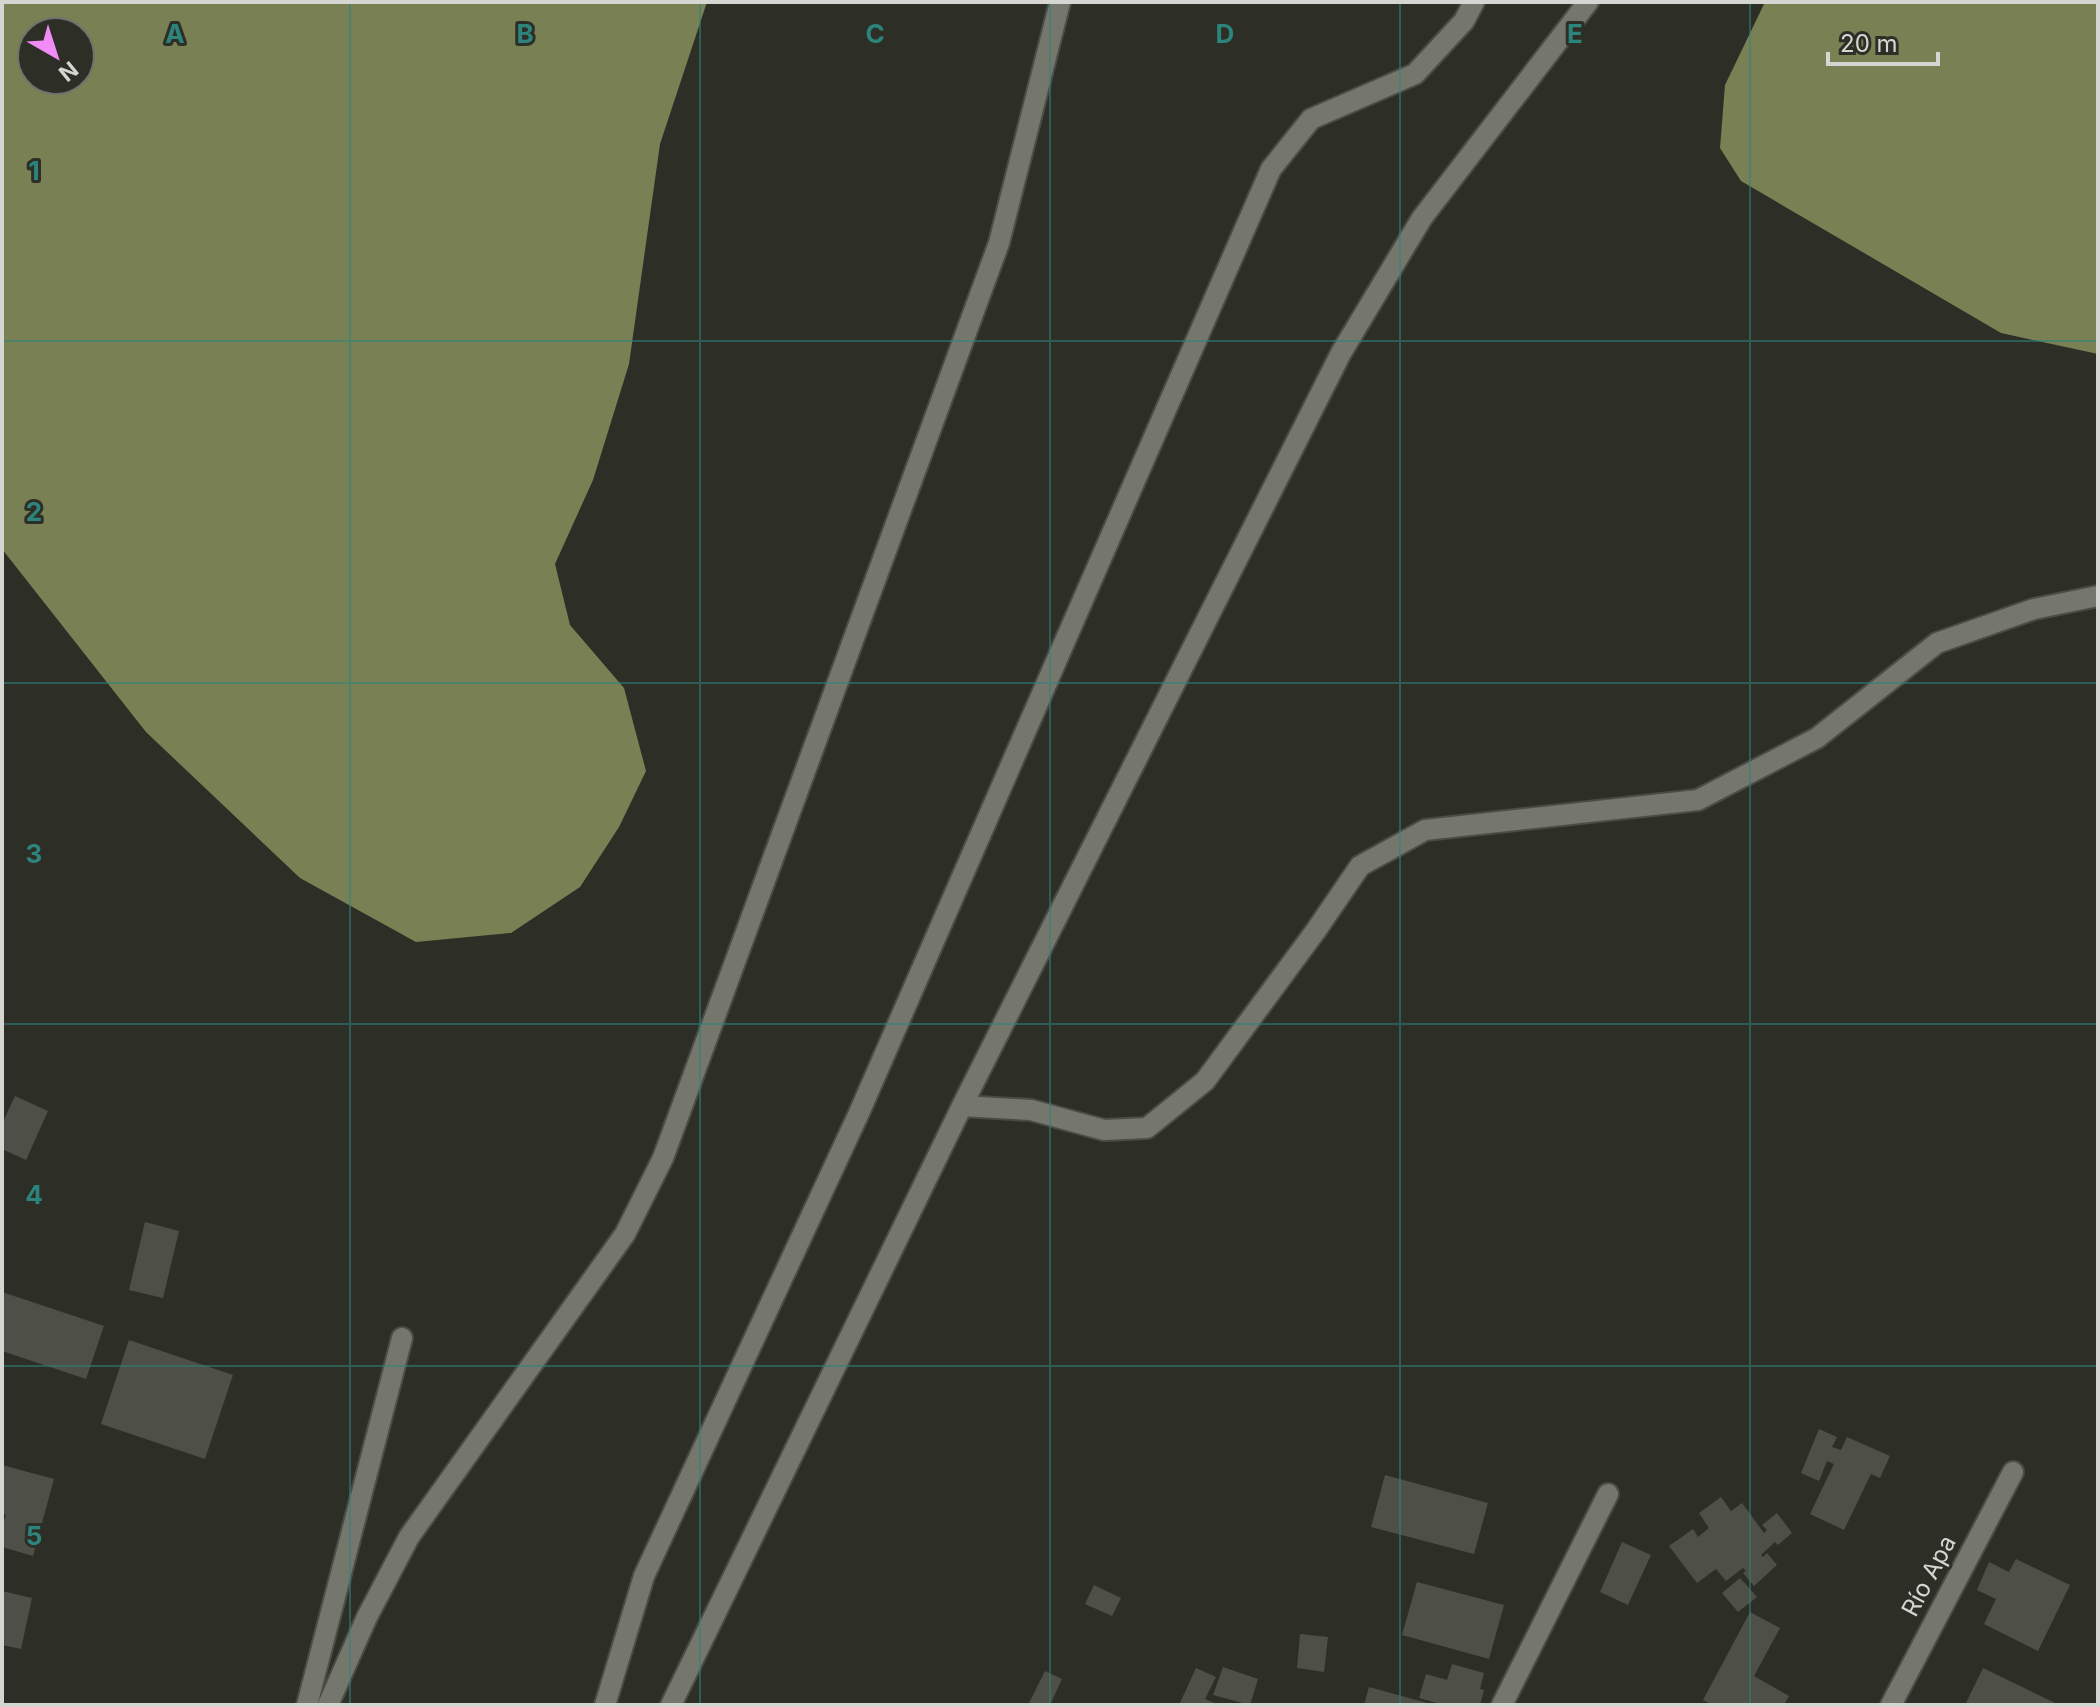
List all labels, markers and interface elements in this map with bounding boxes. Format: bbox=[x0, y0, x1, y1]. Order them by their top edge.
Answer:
north arrow bbox=[16, 16, 96, 96]
scale bar bbox=[1828, 16, 1938, 66]
text: A bbox=[165, 18, 185, 49]
text: B bbox=[516, 18, 534, 49]
text: C bbox=[865, 18, 885, 49]
text: D bbox=[1216, 18, 1234, 49]
text: E bbox=[1567, 18, 1583, 49]
text: 20 m bbox=[1840, 29, 1898, 58]
text: N bbox=[54, 56, 83, 87]
text: 1 bbox=[28, 155, 40, 186]
text: 2 bbox=[26, 496, 42, 527]
text: 3 bbox=[26, 838, 42, 869]
text: 4 bbox=[25, 1179, 43, 1210]
text: 5 bbox=[26, 1520, 42, 1551]
street label: Río Apa bbox=[1895, 1530, 1962, 1621]

